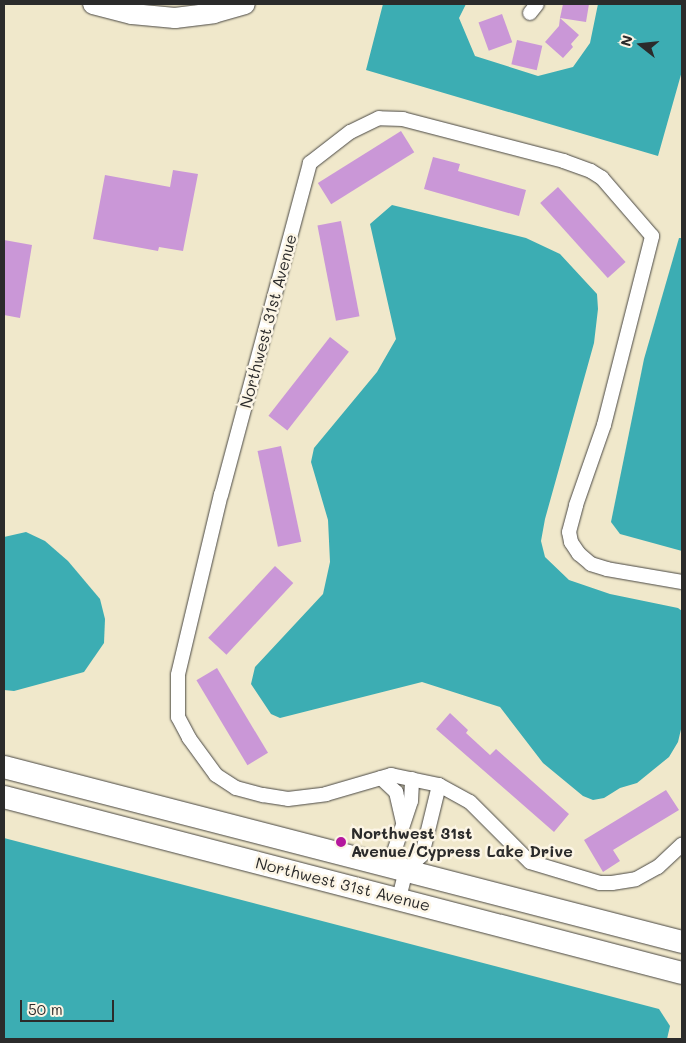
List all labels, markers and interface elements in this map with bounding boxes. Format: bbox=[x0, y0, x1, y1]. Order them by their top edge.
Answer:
north arrow bbox=[616, 20, 666, 70]
text: N bbox=[615, 33, 637, 48]
street label: Northwest 31st Avenue bbox=[236, 232, 300, 410]
place label: Northwest 31st Avenue/Cypress Lake Drive bbox=[351, 823, 573, 861]
marker: Northwest 31st Avenue/Cypress Lake Drive bbox=[335, 836, 347, 848]
street label: Northwest 31st Avenue bbox=[254, 853, 432, 915]
scale bar bbox=[22, 990, 116, 1022]
text: 50 m bbox=[28, 999, 63, 1019]

